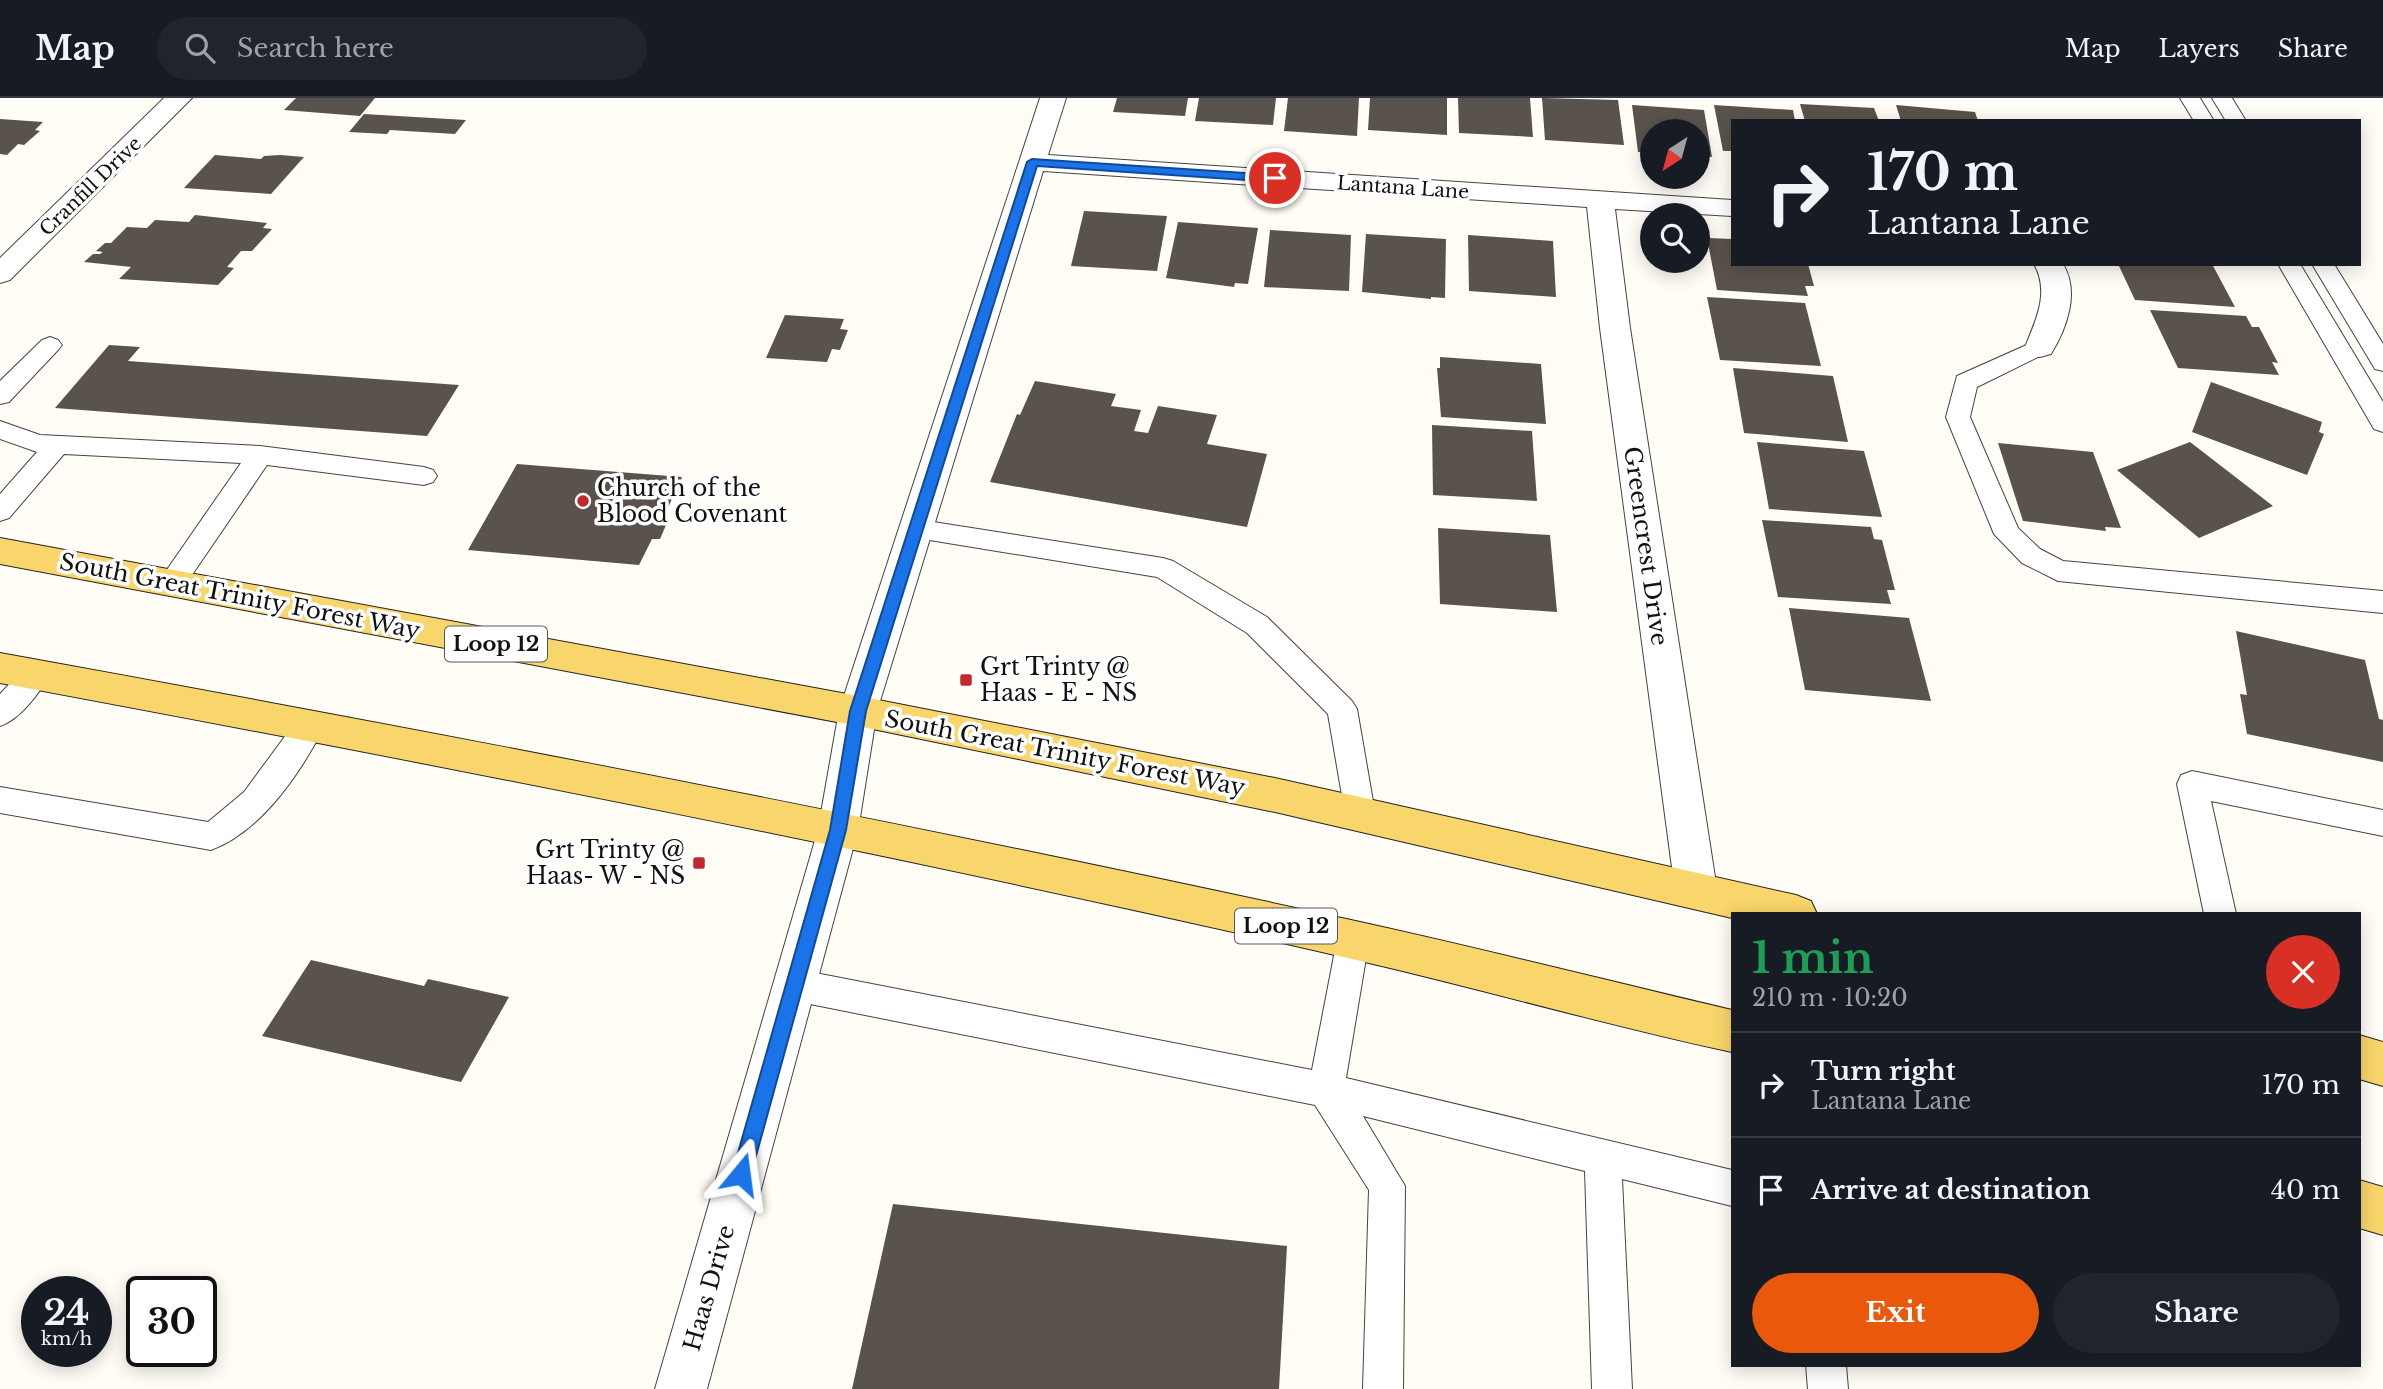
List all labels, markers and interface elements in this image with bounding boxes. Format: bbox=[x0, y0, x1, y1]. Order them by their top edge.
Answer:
search box bbox=[157, 17, 647, 80]
text: Map bbox=[35, 28, 115, 69]
icon: search bbox=[181, 29, 219, 67]
text: Search here bbox=[237, 32, 394, 64]
text: Map bbox=[2065, 34, 2121, 63]
text: Layers bbox=[2159, 34, 2240, 63]
text: Share bbox=[2278, 34, 2348, 63]
north arrow bbox=[1640, 119, 1710, 189]
map controls bbox=[1640, 119, 1710, 273]
street label: Cranfill Drive bbox=[35, 132, 146, 241]
text: 170 m bbox=[1867, 142, 2018, 203]
icon: right bbox=[1752, 147, 1843, 238]
pin bbox=[1245, 148, 1305, 208]
icon: arrive bbox=[1256, 159, 1294, 197]
street label: Lantana Lane bbox=[1336, 171, 1470, 204]
button: search bbox=[1640, 203, 1710, 273]
text: Lantana Lane bbox=[1867, 203, 2090, 243]
street label: Greencrest Drive bbox=[1618, 445, 1674, 647]
place label: Church of the Blood Covenant bbox=[597, 474, 787, 528]
marker: Church of the Blood Covenant bbox=[575, 493, 591, 509]
street label: South Great Trinity Forest Way bbox=[57, 547, 423, 645]
road number: Loop 12 bbox=[445, 626, 547, 662]
place label: Grt Trinty @ Haas - E - NS bbox=[980, 653, 1137, 707]
marker: Grt Trinty @ Haas - E - NS bbox=[958, 672, 974, 688]
street label: South Great Trinity Forest Way bbox=[882, 704, 1248, 802]
place label: Grt Trinty @ Haas- W - NS bbox=[526, 836, 685, 890]
marker: Grt Trinty @ Haas- W - NS bbox=[691, 855, 707, 871]
road number: Loop 12 bbox=[1235, 908, 1337, 944]
text: 1 min bbox=[1752, 932, 1874, 984]
button: close bbox=[2266, 935, 2340, 1009]
text: 210 m · 10:20 bbox=[1752, 984, 1908, 1012]
text: Turn right bbox=[1811, 1055, 1956, 1087]
icon: right bbox=[1752, 1066, 1790, 1104]
text: 170 m bbox=[2261, 1069, 2340, 1101]
text: Lantana Lane bbox=[1811, 1087, 1971, 1115]
position arrow bbox=[704, 1137, 778, 1211]
icon: arrive bbox=[1752, 1171, 1790, 1209]
text: Arrive at destination bbox=[1811, 1174, 2091, 1206]
text: 40 m bbox=[2271, 1174, 2340, 1206]
street label: Haas Drive bbox=[678, 1222, 740, 1354]
button: Exit bbox=[1752, 1273, 2039, 1353]
button: Share bbox=[2053, 1273, 2340, 1353]
speed limit sign: 30 bbox=[126, 1276, 217, 1367]
text: 24 bbox=[43, 1291, 90, 1334]
text: km/h bbox=[41, 1328, 92, 1350]

